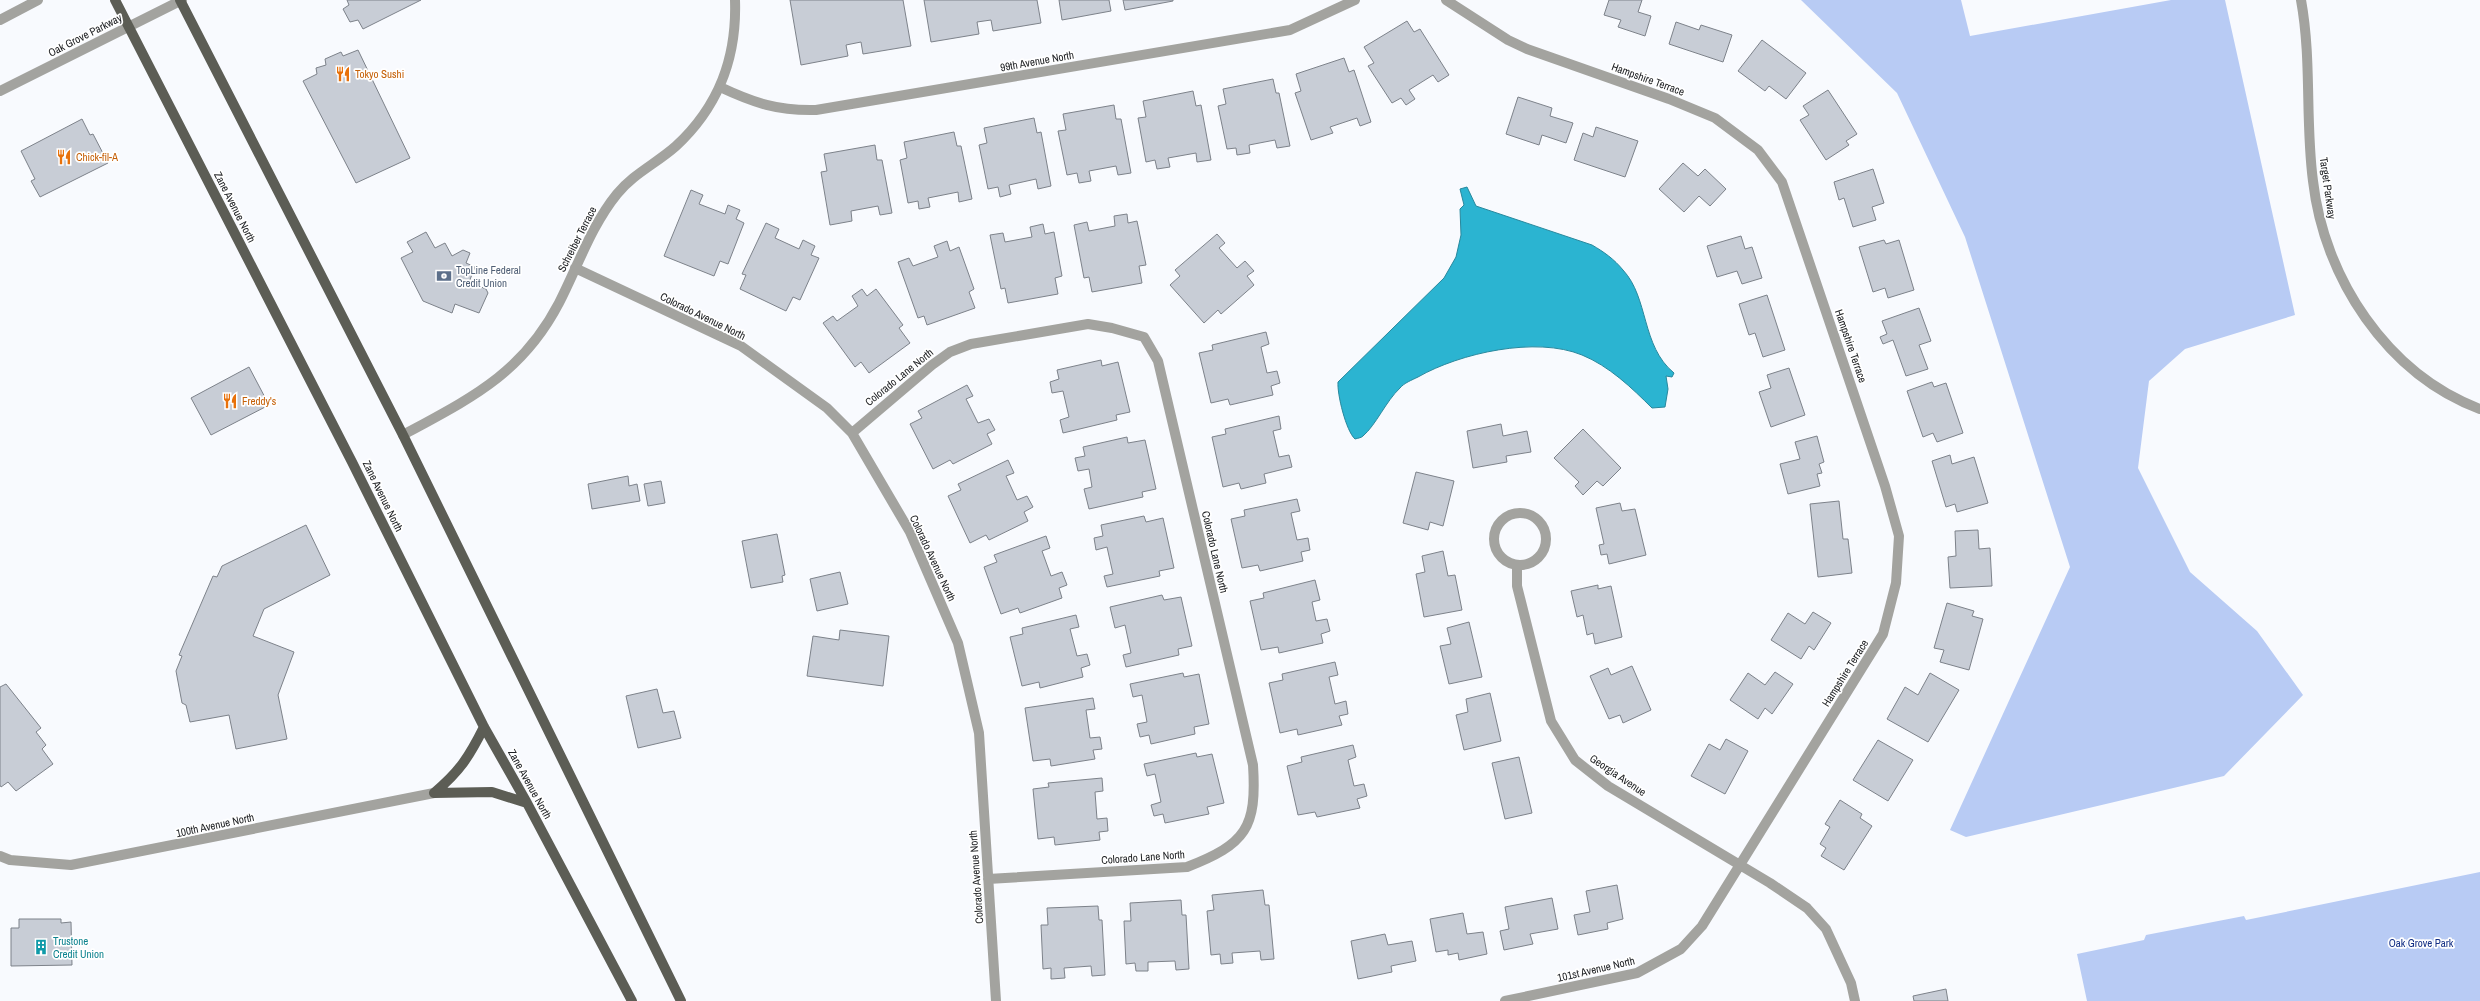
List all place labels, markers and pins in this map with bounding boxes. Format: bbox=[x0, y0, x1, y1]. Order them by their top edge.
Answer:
restaurant icon: Tokyo Sushi bbox=[334, 65, 352, 83]
place label: Tokyo Sushi bbox=[355, 67, 404, 81]
restaurant icon: Chick-fil-A bbox=[55, 148, 73, 166]
place label: Chick-fil-A bbox=[76, 150, 119, 164]
place label: TopLine Federal Credit Union bbox=[456, 263, 521, 290]
bank icon: TopLine Federal Credit Union bbox=[435, 267, 453, 285]
restaurant icon: Freddy's bbox=[221, 392, 239, 410]
place label: Freddy's bbox=[242, 394, 277, 408]
place label: Trustone Credit Union bbox=[53, 934, 104, 961]
building icon: Trustone Credit Union bbox=[32, 938, 50, 956]

